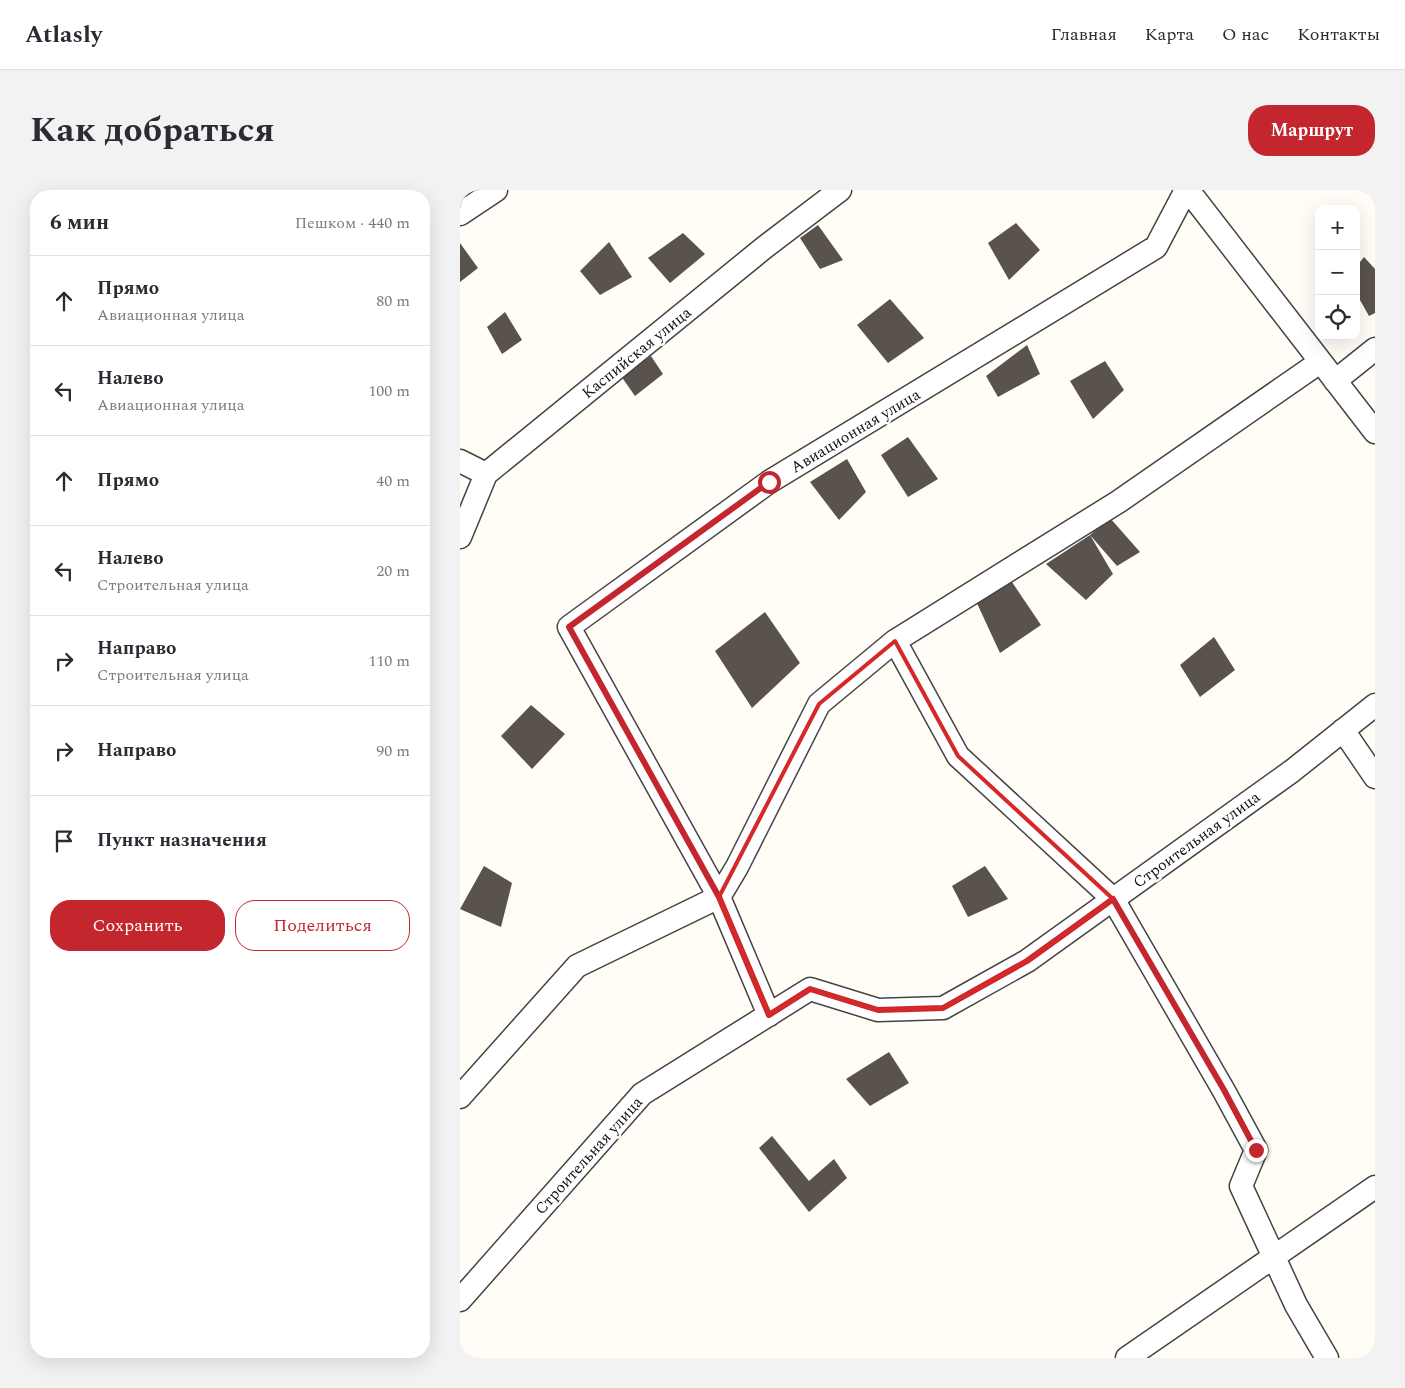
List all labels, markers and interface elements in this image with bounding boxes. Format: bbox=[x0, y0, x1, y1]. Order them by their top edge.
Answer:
text: Atlasly bbox=[25, 17, 102, 53]
text: Главная bbox=[1051, 21, 1117, 48]
text: Карта bbox=[1145, 21, 1194, 48]
text: О нас bbox=[1222, 21, 1269, 48]
text: Контакты bbox=[1297, 21, 1380, 48]
text: Как добраться bbox=[30, 104, 275, 157]
button: Маршрут bbox=[1248, 105, 1375, 156]
map controls bbox=[1315, 205, 1360, 340]
button: + bbox=[1315, 205, 1360, 250]
text: 6 мин bbox=[50, 207, 109, 239]
text: Пешком · 440 m bbox=[295, 211, 410, 235]
button: − bbox=[1315, 250, 1360, 295]
text: Прямо bbox=[97, 274, 159, 303]
icon: ahead bbox=[50, 287, 78, 315]
text: 80 m bbox=[376, 289, 410, 313]
button: locate bbox=[1315, 295, 1360, 340]
street label: Каспийская улица bbox=[577, 301, 697, 405]
text: Авиационная улица bbox=[97, 303, 245, 327]
text: Налево bbox=[97, 364, 164, 393]
icon: left bbox=[50, 377, 78, 405]
text: 100 m bbox=[368, 379, 410, 403]
street label: Авиационная улица bbox=[786, 382, 925, 479]
text: Авиационная улица bbox=[97, 393, 245, 417]
text: Прямо bbox=[97, 466, 159, 495]
icon: ahead bbox=[50, 467, 78, 495]
text: 40 m bbox=[376, 469, 410, 493]
route start bbox=[758, 471, 781, 494]
text: Налево bbox=[97, 544, 164, 573]
icon: left bbox=[50, 557, 78, 585]
text: 20 m bbox=[376, 559, 410, 583]
text: Строительная улица bbox=[97, 573, 249, 597]
text: Направо bbox=[97, 634, 176, 663]
icon: right bbox=[50, 647, 78, 675]
text: 110 m bbox=[368, 649, 410, 673]
text: Строительная улица bbox=[97, 663, 249, 687]
text: Направо bbox=[97, 736, 176, 765]
icon: right bbox=[50, 737, 78, 765]
text: 90 m bbox=[376, 739, 410, 763]
street label: Строительная улица bbox=[1128, 785, 1265, 894]
text: Пункт назначения bbox=[97, 826, 267, 855]
icon: arrive bbox=[50, 827, 78, 855]
button: Сохранить bbox=[50, 900, 225, 951]
button: Поделиться bbox=[235, 900, 410, 951]
street label: Строительная улица bbox=[529, 1091, 649, 1220]
route end bbox=[1245, 1139, 1268, 1162]

